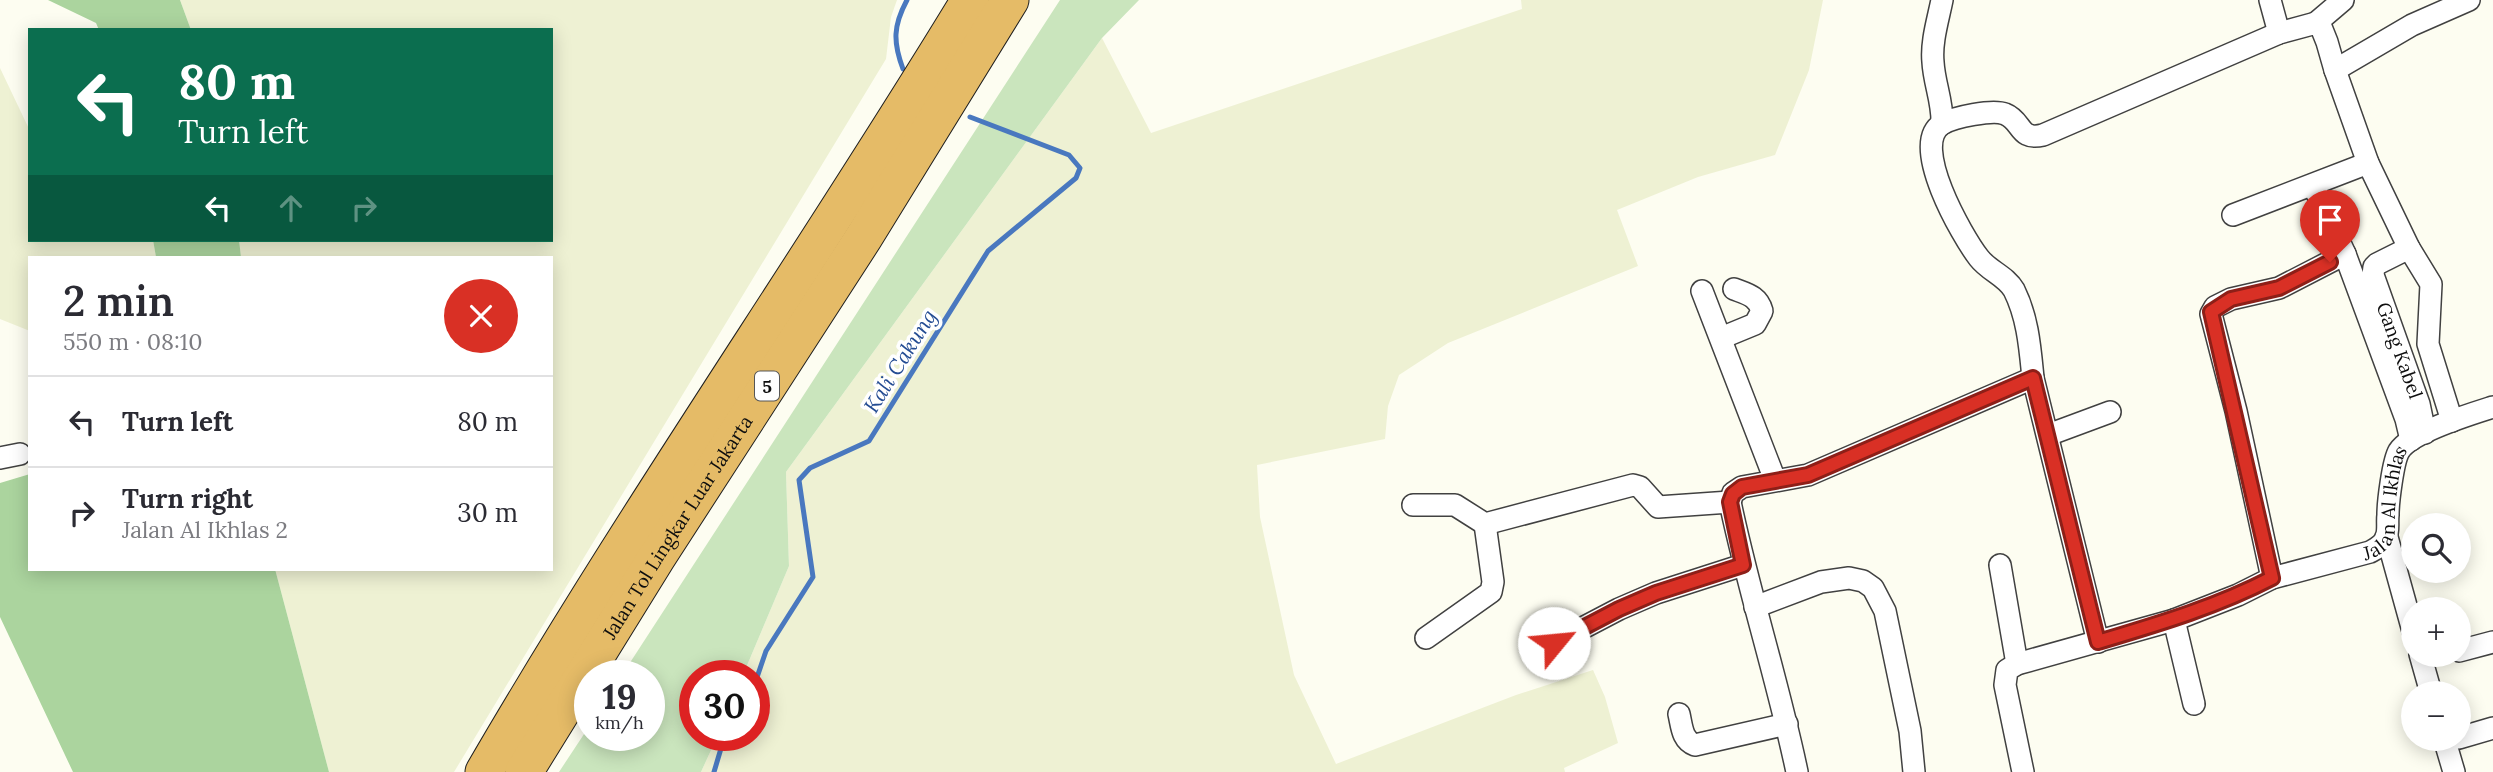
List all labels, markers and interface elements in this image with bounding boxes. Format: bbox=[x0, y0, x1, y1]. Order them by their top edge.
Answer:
text: 80 m bbox=[178, 50, 295, 112]
icon: left bbox=[63, 56, 154, 147]
text: Turn left bbox=[178, 111, 308, 152]
icon: left bbox=[199, 189, 237, 227]
icon: ahead bbox=[272, 189, 310, 227]
icon: right bbox=[345, 189, 383, 227]
pin bbox=[2300, 190, 2360, 262]
icon: arrive bbox=[2311, 201, 2349, 239]
text: 2 min bbox=[63, 274, 174, 328]
button: close bbox=[444, 279, 518, 353]
street label: Gang Kabel bbox=[2372, 299, 2428, 402]
water label: Kali Cakung bbox=[858, 304, 942, 418]
text: 550 m · 08:10 bbox=[63, 327, 202, 356]
road number: 5 bbox=[755, 372, 779, 400]
icon: left bbox=[63, 403, 101, 441]
text: Turn left bbox=[122, 405, 233, 438]
text: 80 m bbox=[457, 405, 518, 438]
street label: Jalan Tol Lingkar Luar Jakarta bbox=[597, 411, 758, 644]
street label: Jalan Al Ikhlas bbox=[2359, 440, 2412, 566]
text: Turn right bbox=[122, 482, 253, 515]
icon: right bbox=[63, 494, 101, 532]
text: 30 m bbox=[457, 496, 518, 529]
map controls bbox=[2401, 513, 2471, 751]
button: search bbox=[2401, 513, 2471, 583]
text: Jalan Al Ikhlas 2 bbox=[122, 515, 288, 544]
button: + bbox=[2401, 597, 2471, 667]
position arrow bbox=[1517, 606, 1591, 680]
speed limit sign: 30 bbox=[679, 660, 770, 751]
text: 19 bbox=[602, 674, 637, 719]
button: − bbox=[2401, 681, 2471, 751]
text: km/h bbox=[595, 711, 644, 734]

